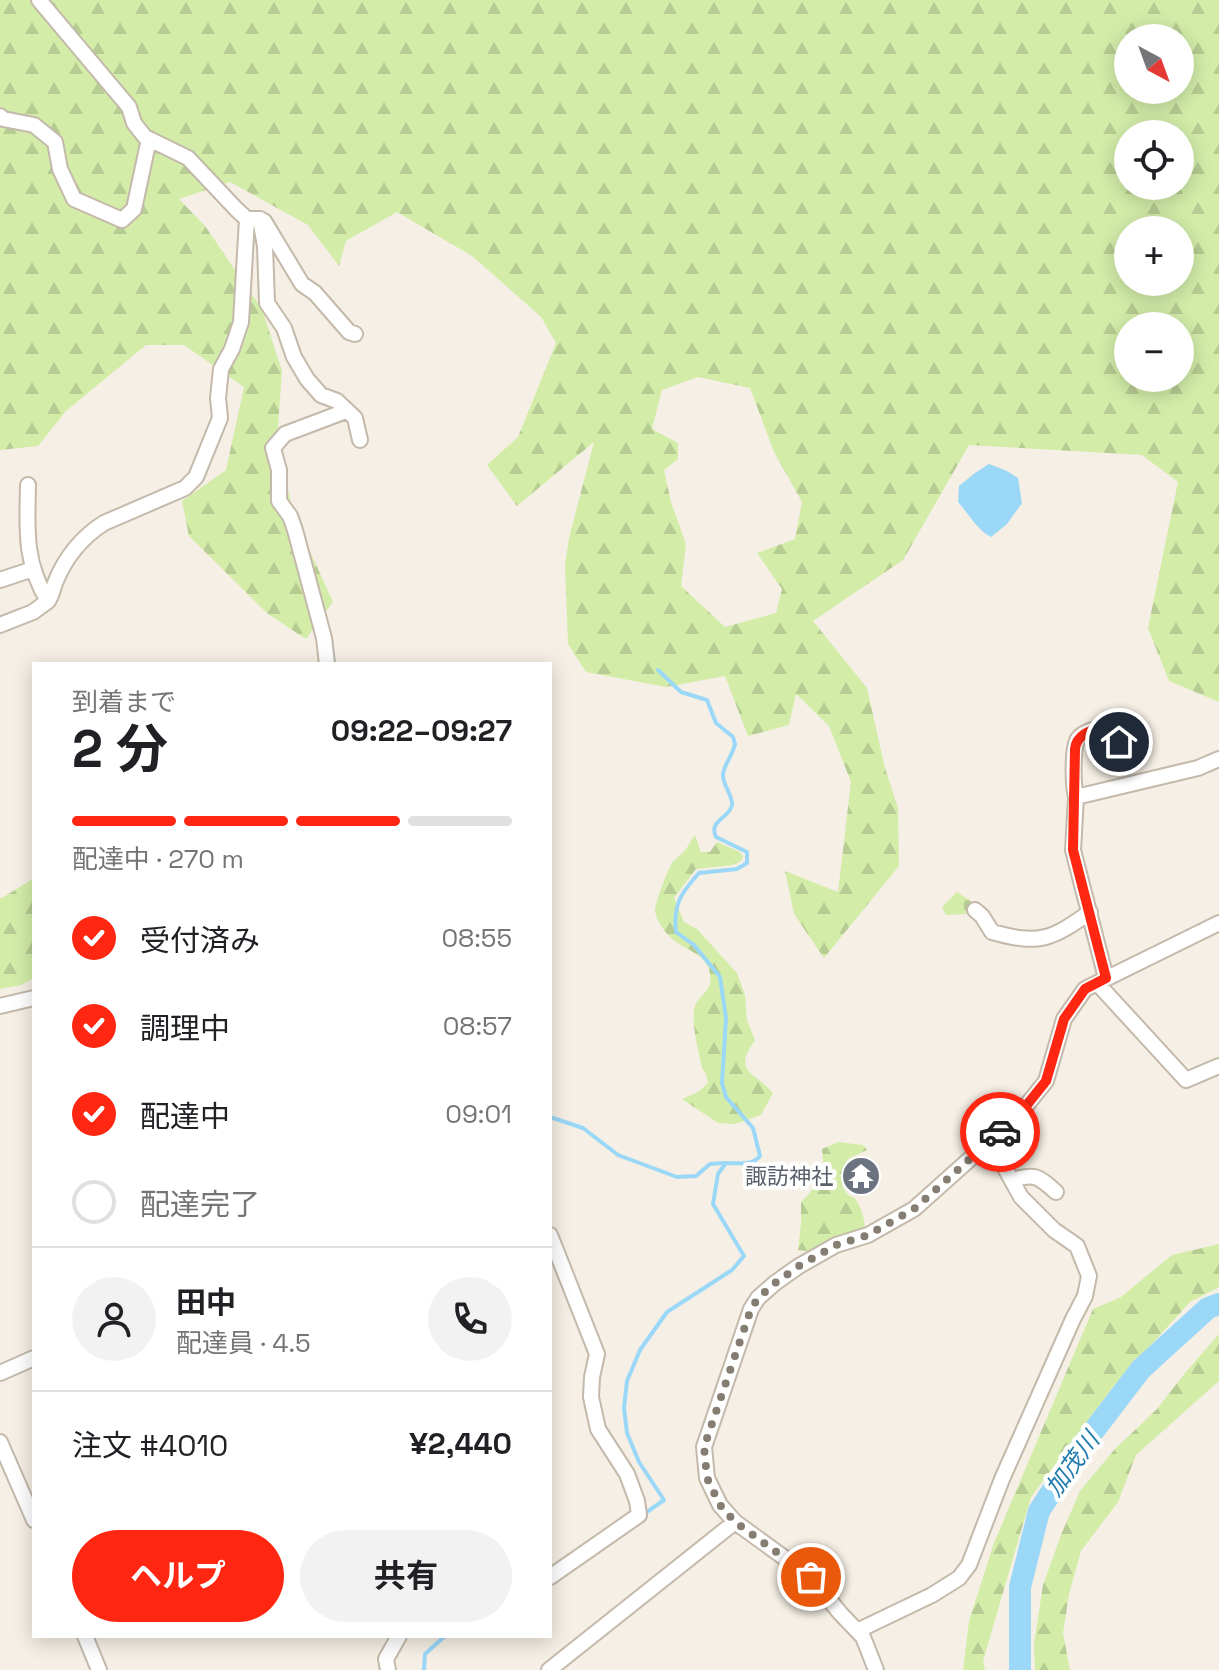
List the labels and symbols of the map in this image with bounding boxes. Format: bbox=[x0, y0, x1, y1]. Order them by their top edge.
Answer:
north arrow bbox=[1114, 24, 1194, 104]
pin bbox=[1085, 708, 1153, 776]
courier bbox=[960, 1092, 1040, 1172]
temple icon: 諏訪神社 bbox=[840, 1155, 882, 1197]
place label: 諏訪神社 bbox=[745, 1162, 833, 1190]
water label: 加茂川 bbox=[1038, 1423, 1107, 1502]
pin bbox=[777, 1543, 845, 1611]

